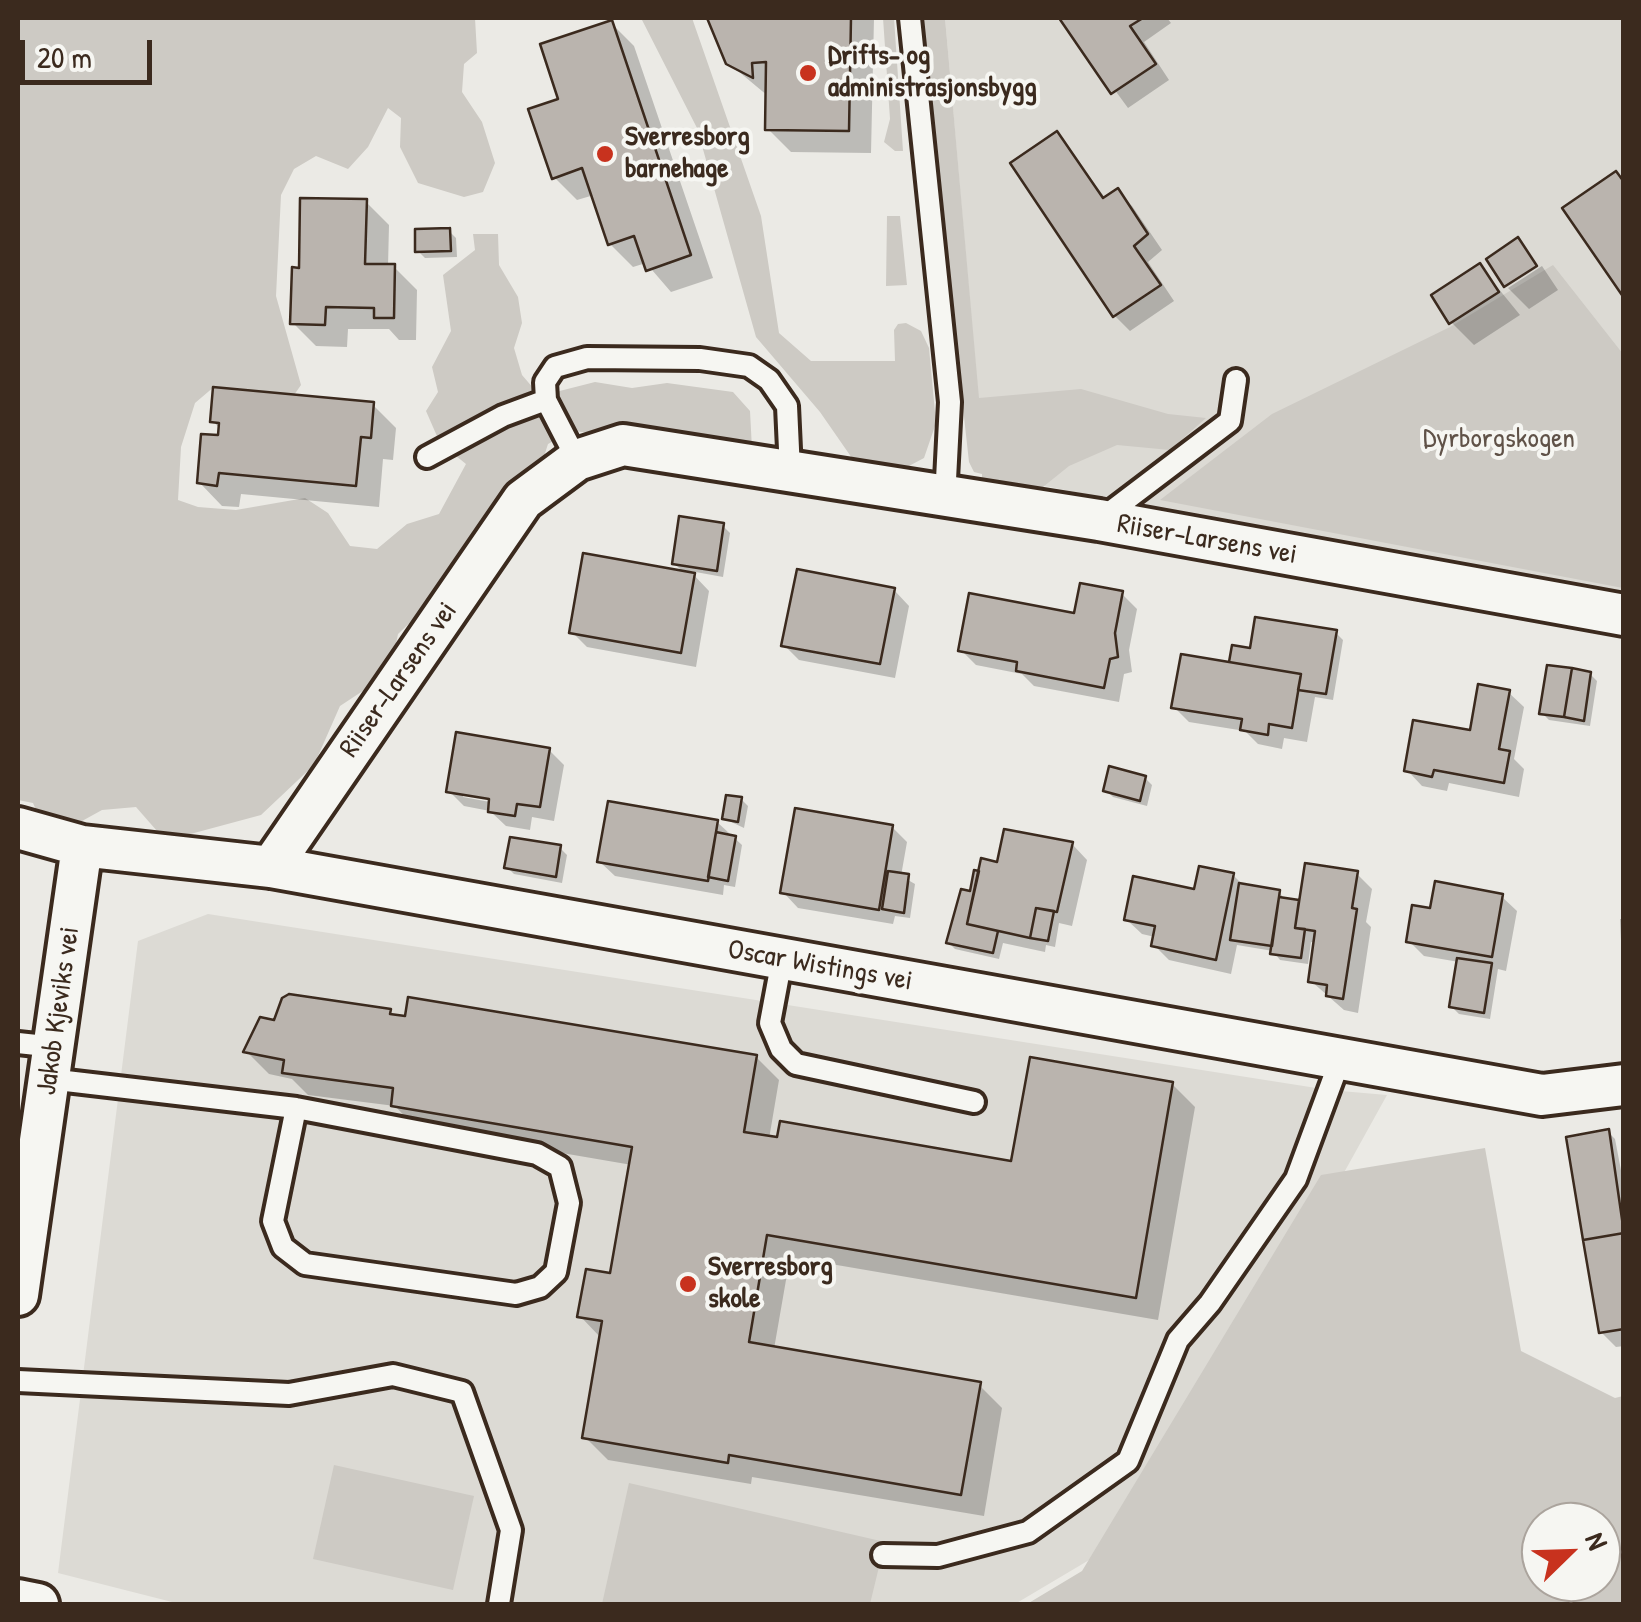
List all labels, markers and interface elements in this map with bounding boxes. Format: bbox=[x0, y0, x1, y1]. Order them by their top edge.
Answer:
scale bar bbox=[25, 20, 158, 82]
text: 20 m bbox=[37, 37, 92, 77]
place label: Drifts- og administrasjonsbygg bbox=[828, 40, 1037, 106]
marker: Drifts- og administrasjonsbygg bbox=[797, 62, 819, 84]
place label: Sverresborg barnehage bbox=[625, 121, 750, 187]
marker: Sverresborg barnehage bbox=[594, 143, 616, 165]
park label: Dyrborgskogen bbox=[1423, 423, 1575, 457]
street label: Riiser-Larsens vei bbox=[1115, 508, 1299, 572]
street label: Riiser-Larsens vei bbox=[333, 596, 465, 764]
street label: Jakob Kjeviks vei bbox=[31, 925, 87, 1097]
street label: Oscar Wistings vei bbox=[725, 933, 915, 999]
place label: Sverresborg skole bbox=[708, 1251, 833, 1317]
marker: Sverresborg skole bbox=[677, 1273, 699, 1295]
north arrow bbox=[1521, 1502, 1621, 1602]
text: N bbox=[1576, 1527, 1617, 1555]

